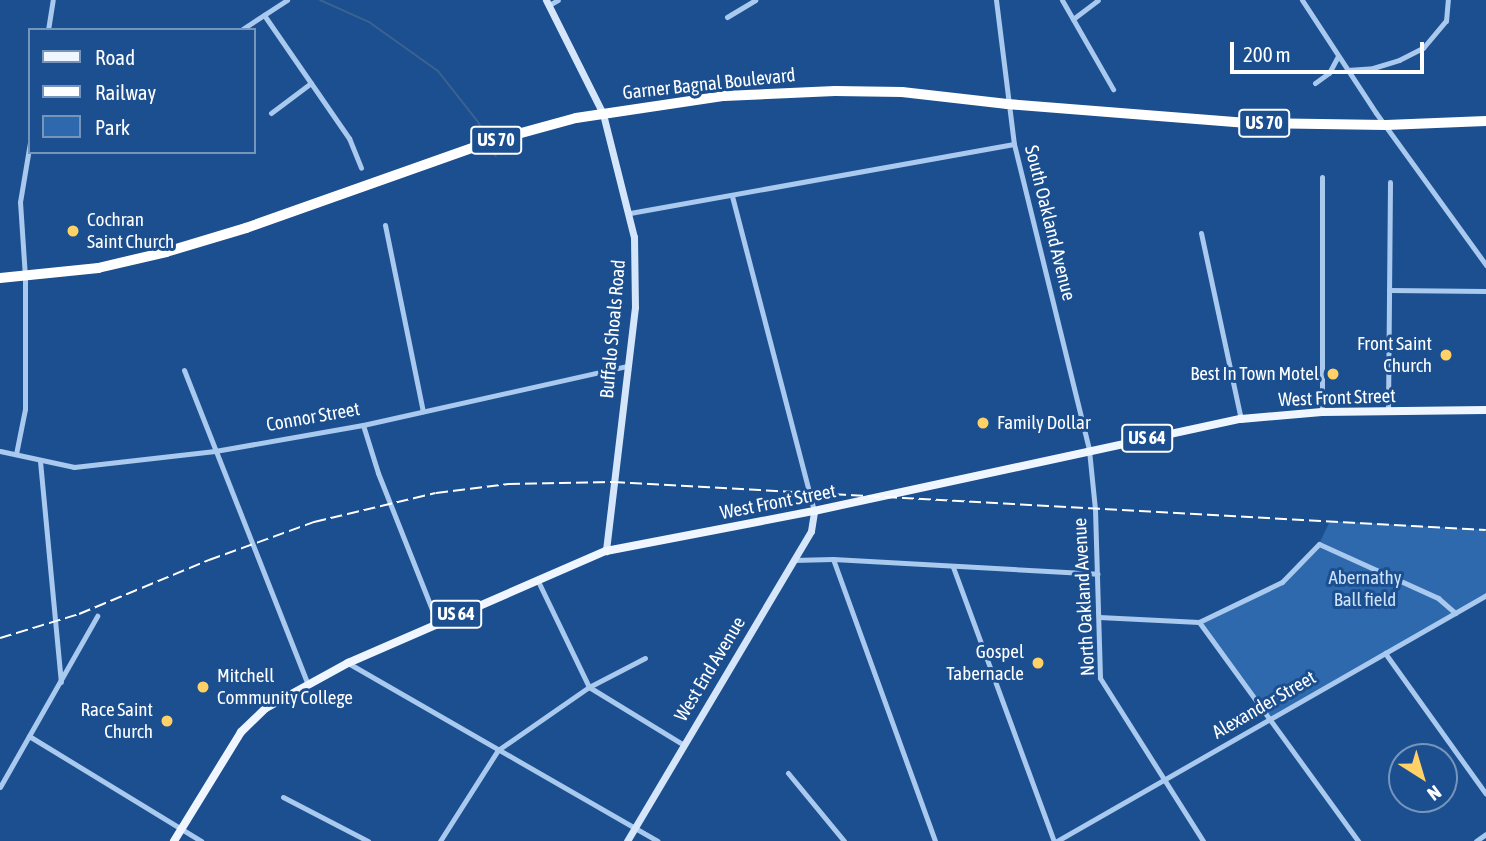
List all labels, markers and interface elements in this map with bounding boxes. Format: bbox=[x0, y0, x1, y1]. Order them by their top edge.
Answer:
legend bbox=[28, 28, 256, 154]
scale bar bbox=[1234, 28, 1428, 72]
text: 200 m bbox=[1243, 42, 1291, 66]
text: Road bbox=[95, 45, 135, 69]
street label: Garner Bagnal Boulevard bbox=[621, 64, 797, 104]
text: Railway bbox=[95, 80, 156, 104]
road number: US 70 bbox=[1238, 109, 1290, 138]
text: Park bbox=[95, 115, 130, 139]
road number: US 70 bbox=[470, 125, 522, 154]
street label: South Oakland Avenue bbox=[1020, 143, 1080, 303]
place label: Cochran Saint Church bbox=[87, 209, 174, 253]
marker: Cochran Saint Church bbox=[65, 223, 81, 239]
street label: Buffalo Shoals Road bbox=[596, 259, 630, 399]
place label: Front Saint Church bbox=[1357, 333, 1432, 377]
marker: Front Saint Church bbox=[1438, 347, 1454, 363]
place label: Best In Town Motel bbox=[1190, 363, 1319, 385]
marker: Best In Town Motel bbox=[1325, 366, 1341, 382]
street label: West Front Street bbox=[1278, 385, 1396, 411]
street label: Connor Street bbox=[264, 398, 362, 436]
place label: Family Dollar bbox=[997, 412, 1091, 434]
marker: Family Dollar bbox=[975, 415, 991, 431]
road number: US 64 bbox=[1121, 424, 1173, 452]
street label: West Front Street bbox=[718, 480, 838, 524]
street label: North Oakland Avenue bbox=[1068, 517, 1100, 677]
park label: Abernathy Ball field bbox=[1328, 567, 1402, 611]
road number: US 64 bbox=[430, 600, 482, 628]
street label: West End Avenue bbox=[670, 613, 750, 725]
place label: Gospel Tabernacle bbox=[946, 641, 1024, 685]
marker: Gospel Tabernacle bbox=[1030, 655, 1046, 671]
place label: Mitchell Community College bbox=[217, 665, 353, 709]
street label: Alexander Street bbox=[1208, 666, 1320, 744]
marker: Mitchell Community College bbox=[195, 679, 211, 695]
place label: Race Saint Church bbox=[81, 699, 153, 743]
marker: Race Saint Church bbox=[159, 713, 175, 729]
north arrow bbox=[1388, 743, 1458, 813]
text: N bbox=[1423, 781, 1446, 805]

